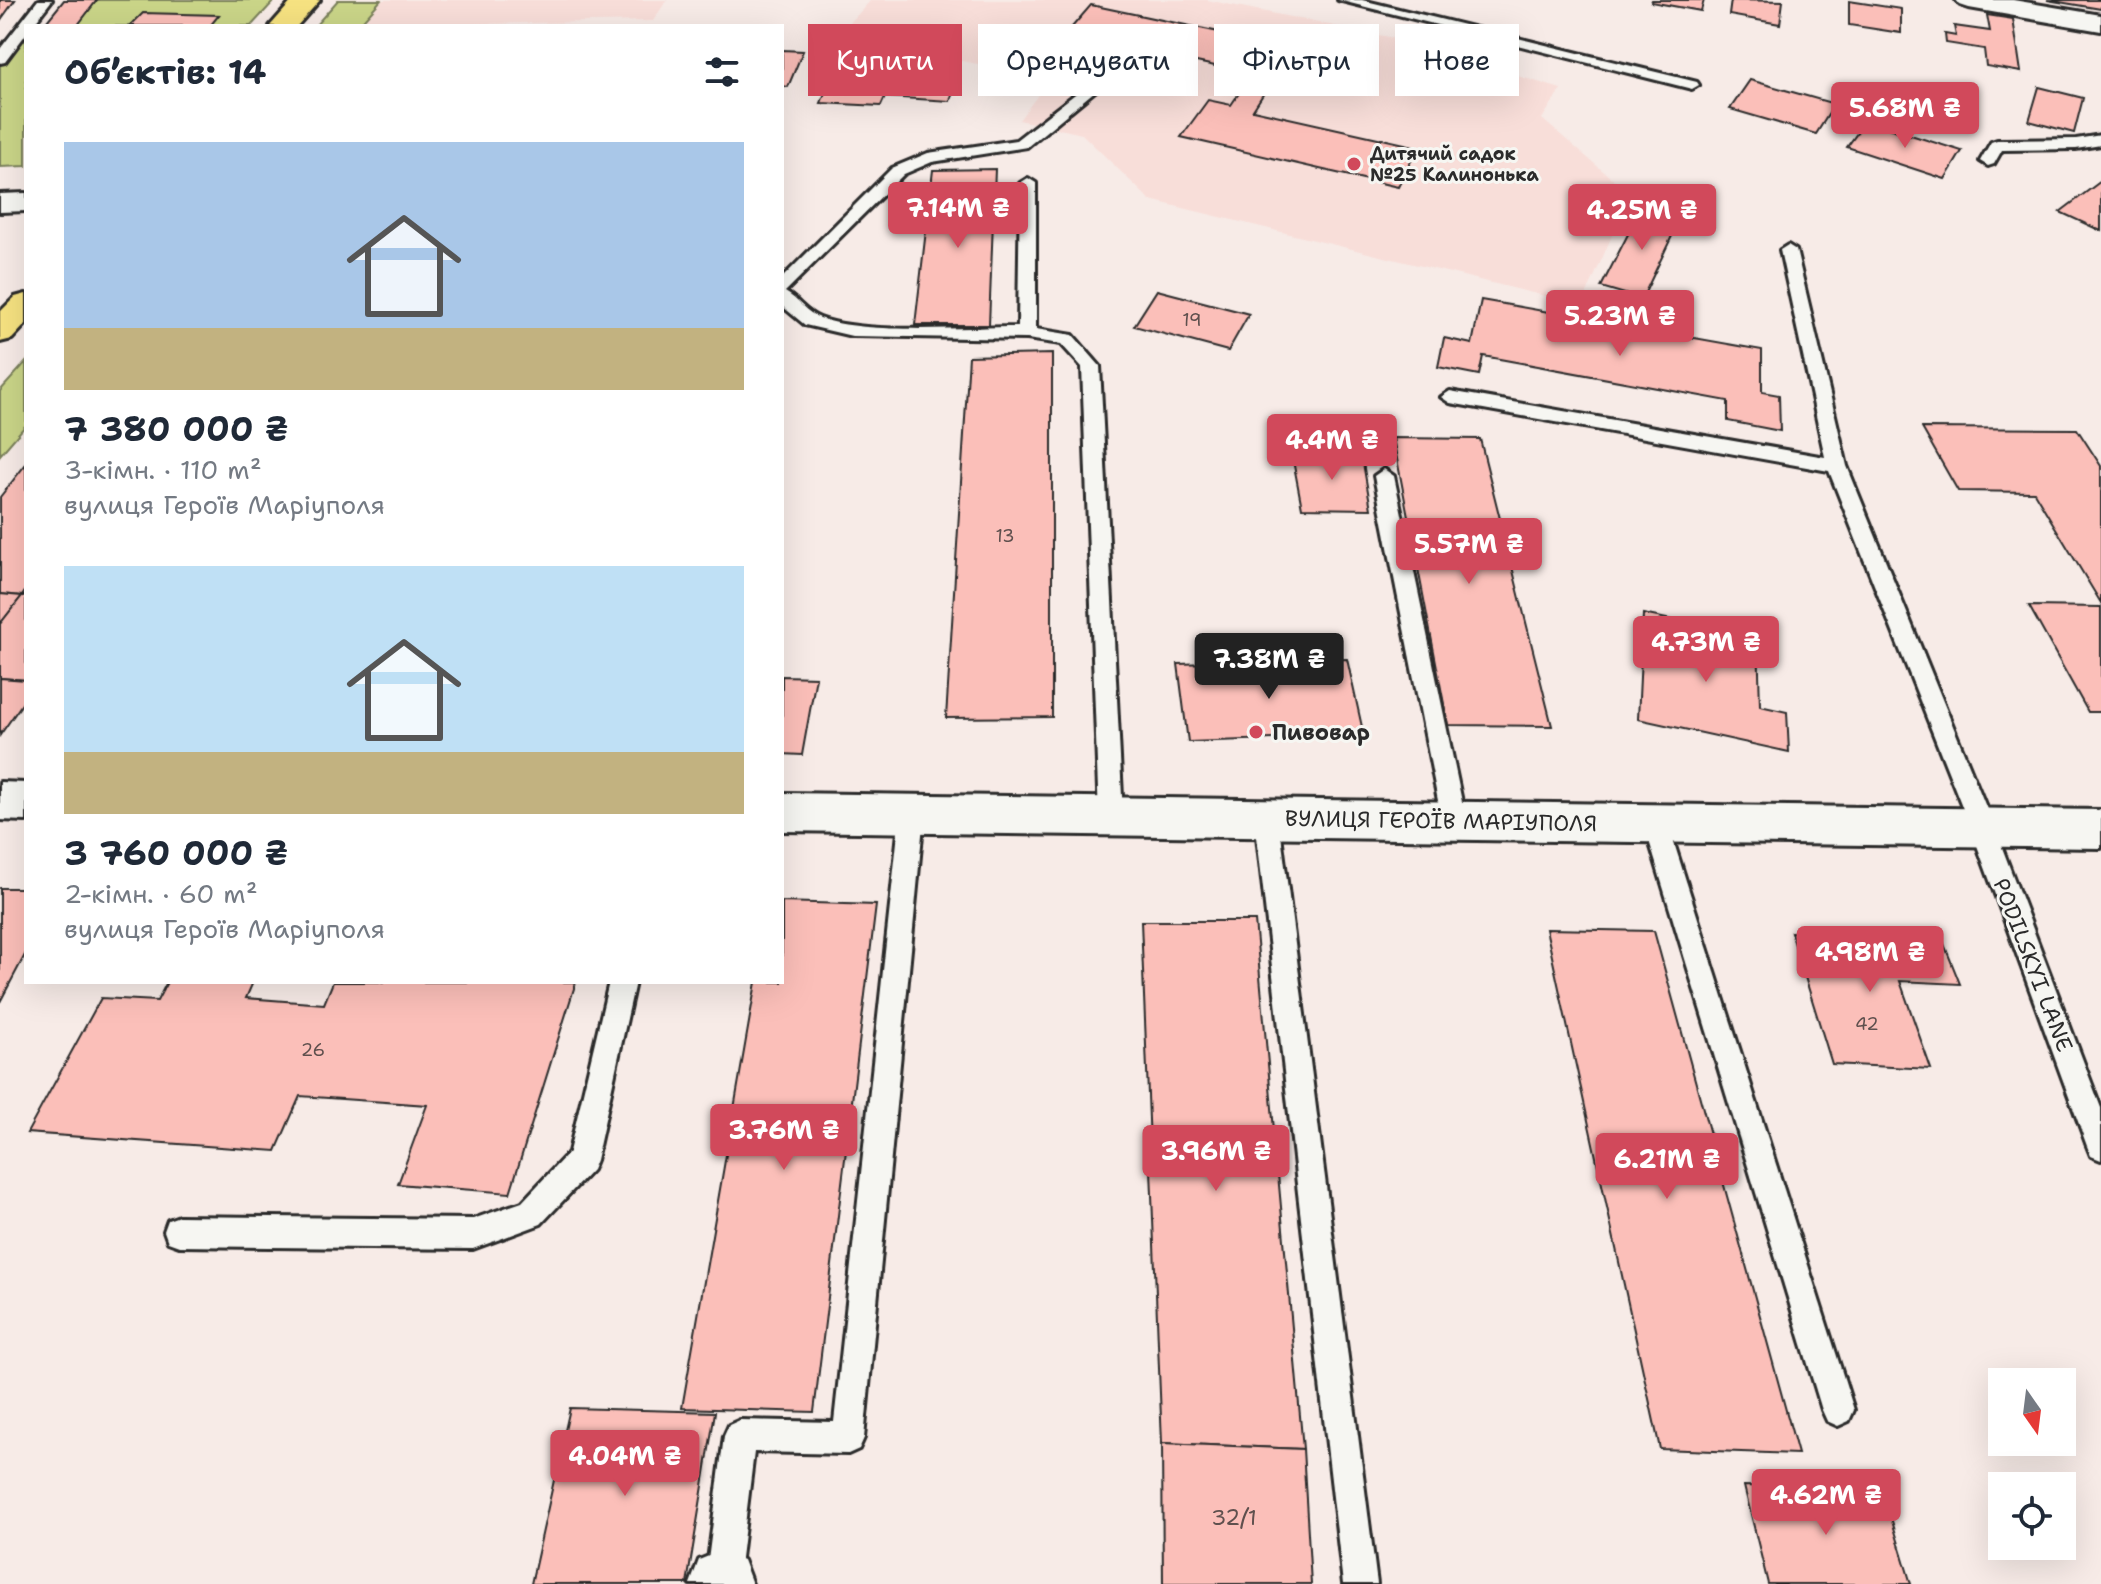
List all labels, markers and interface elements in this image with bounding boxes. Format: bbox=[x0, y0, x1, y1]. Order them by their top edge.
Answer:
chip: Купити bbox=[808, 24, 962, 96]
chip: Орендувати bbox=[978, 24, 1198, 96]
chip: Фільтри bbox=[1214, 24, 1379, 96]
chip: Нове bbox=[1395, 24, 1519, 96]
text: Об’єктів: 14 bbox=[64, 49, 266, 95]
icon: filters bbox=[700, 50, 744, 94]
pin: 5.68M ₴ bbox=[1831, 82, 1979, 150]
text: 5.68M ₴ bbox=[1849, 90, 1961, 125]
place label: Дитячий садок №25 Калинонька bbox=[1370, 142, 1539, 187]
marker: Дитячий садок №25 Калинонька bbox=[1345, 155, 1363, 173]
pin: 7.14M ₴ bbox=[884, 182, 1032, 250]
pin: 4.25M ₴ bbox=[1568, 184, 1716, 252]
text: 7.14M ₴ bbox=[906, 190, 1010, 225]
text: 4.25M ₴ bbox=[1586, 192, 1698, 227]
icon: home bbox=[332, 194, 476, 338]
pin: 5.23M ₴ bbox=[1546, 290, 1694, 358]
text: 5.23M ₴ bbox=[1564, 298, 1676, 333]
house number: 19 bbox=[1182, 308, 1202, 332]
text: 7 380 000 ₴ bbox=[64, 406, 288, 452]
pin: 4.4M ₴ bbox=[1267, 414, 1397, 482]
text: 4.4M ₴ bbox=[1285, 422, 1379, 457]
text: 3-кімн. · 110 m² bbox=[64, 452, 262, 487]
text: вулиця Героїв Маріуполя bbox=[64, 487, 385, 522]
pin: 5.57M ₴ bbox=[1395, 518, 1543, 586]
house number: 13 bbox=[995, 524, 1015, 548]
text: 5.57M ₴ bbox=[1414, 526, 1524, 561]
pin: 4.73M ₴ bbox=[1632, 616, 1780, 684]
icon: home bbox=[332, 618, 476, 762]
text: 4.73M ₴ bbox=[1651, 624, 1761, 659]
pin: 7.38M ₴ bbox=[1195, 633, 1343, 701]
text: 7.38M ₴ bbox=[1213, 641, 1325, 676]
place label: Пивовар bbox=[1272, 718, 1370, 747]
marker: Пивовар bbox=[1247, 723, 1265, 741]
street label: ВУЛИЦЯ ГЕРОЇВ МАРІУПОЛЯ bbox=[1285, 804, 1597, 838]
text: 3 760 000 ₴ bbox=[64, 830, 288, 876]
street label: PODILSKYI LANE bbox=[1987, 874, 2079, 1056]
text: 2-кімн. · 60 m² bbox=[64, 876, 258, 911]
text: вулиця Героїв Маріуполя bbox=[64, 911, 385, 946]
pin: 4.98M ₴ bbox=[1796, 926, 1944, 994]
text: 4.98M ₴ bbox=[1815, 934, 1925, 969]
house number: 42 bbox=[1855, 1012, 1879, 1036]
house number: 26 bbox=[301, 1038, 325, 1062]
pin: 3.76M ₴ bbox=[710, 1104, 858, 1172]
text: 3.76M ₴ bbox=[728, 1112, 840, 1147]
pin: 3.96M ₴ bbox=[1142, 1125, 1290, 1193]
text: 3.96M ₴ bbox=[1160, 1133, 1272, 1168]
pin: 6.21M ₴ bbox=[1593, 1133, 1741, 1201]
text: 6.21M ₴ bbox=[1614, 1141, 1720, 1176]
north arrow bbox=[1988, 1368, 2076, 1456]
map controls bbox=[1988, 1368, 2076, 1560]
pin: 4.04M ₴ bbox=[551, 1430, 699, 1498]
text: 4.04M ₴ bbox=[568, 1438, 682, 1473]
pin: 4.62M ₴ bbox=[1752, 1469, 1900, 1537]
button: locate bbox=[1988, 1472, 2076, 1560]
text: 4.62M ₴ bbox=[1770, 1477, 1882, 1512]
house number: 32/1 bbox=[1211, 1503, 1257, 1532]

